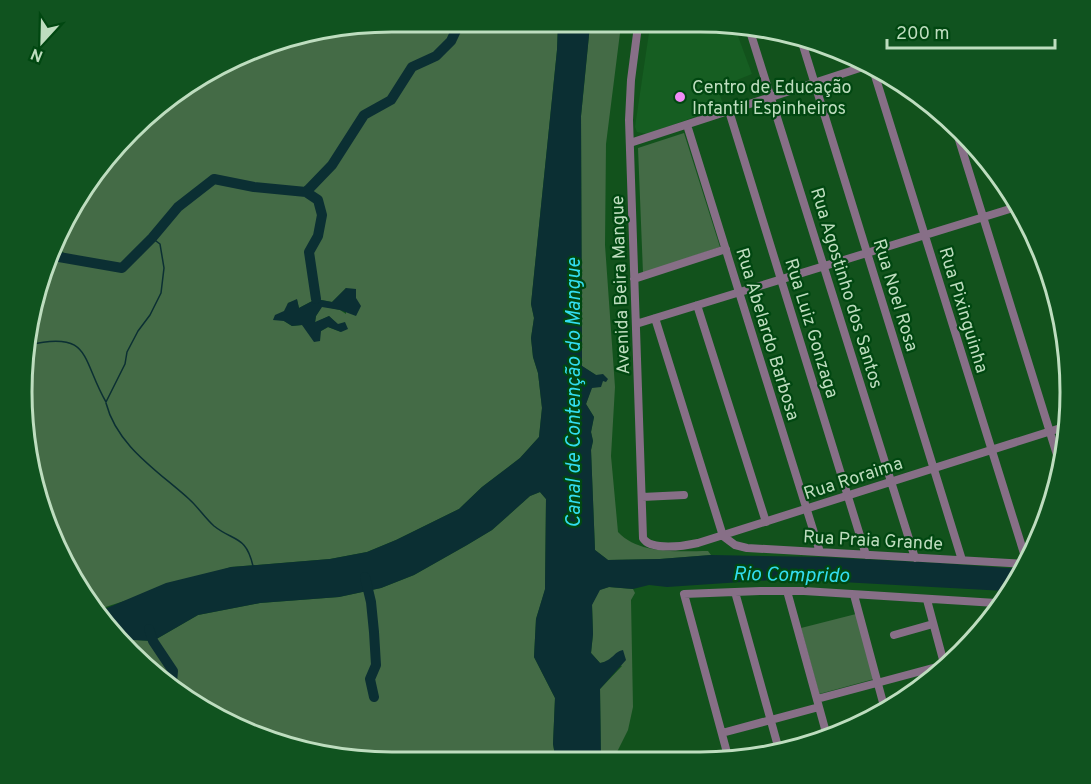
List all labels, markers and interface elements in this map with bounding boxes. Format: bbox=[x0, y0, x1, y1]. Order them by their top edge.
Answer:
north arrow bbox=[12, 12, 72, 72]
scale bar bbox=[887, 12, 1055, 50]
text: 200 m bbox=[896, 23, 949, 46]
text: N bbox=[28, 43, 46, 65]
place label: Centro de Educação Infantil Espinheiros bbox=[692, 77, 852, 121]
marker: Centro de Educação Infantil Espinheiros bbox=[673, 90, 687, 104]
street label: Rua Agostinho dos Santos bbox=[804, 185, 887, 392]
street label: Avenida Beira Mangue bbox=[607, 195, 636, 375]
street label: Rua Noel Rosa bbox=[867, 236, 923, 355]
street label: Rua Abelardo Barbosa bbox=[729, 245, 804, 423]
street label: Rua Pixinguinha bbox=[932, 245, 993, 376]
street label: Rua Luiz Gonzaga bbox=[778, 256, 843, 401]
water label: Canal de Contenção do Mangue bbox=[562, 257, 588, 528]
street label: Rua Roraima bbox=[801, 453, 906, 506]
street label: Rua Praia Grande bbox=[802, 526, 944, 557]
water label: Rio Comprido bbox=[733, 562, 850, 590]

